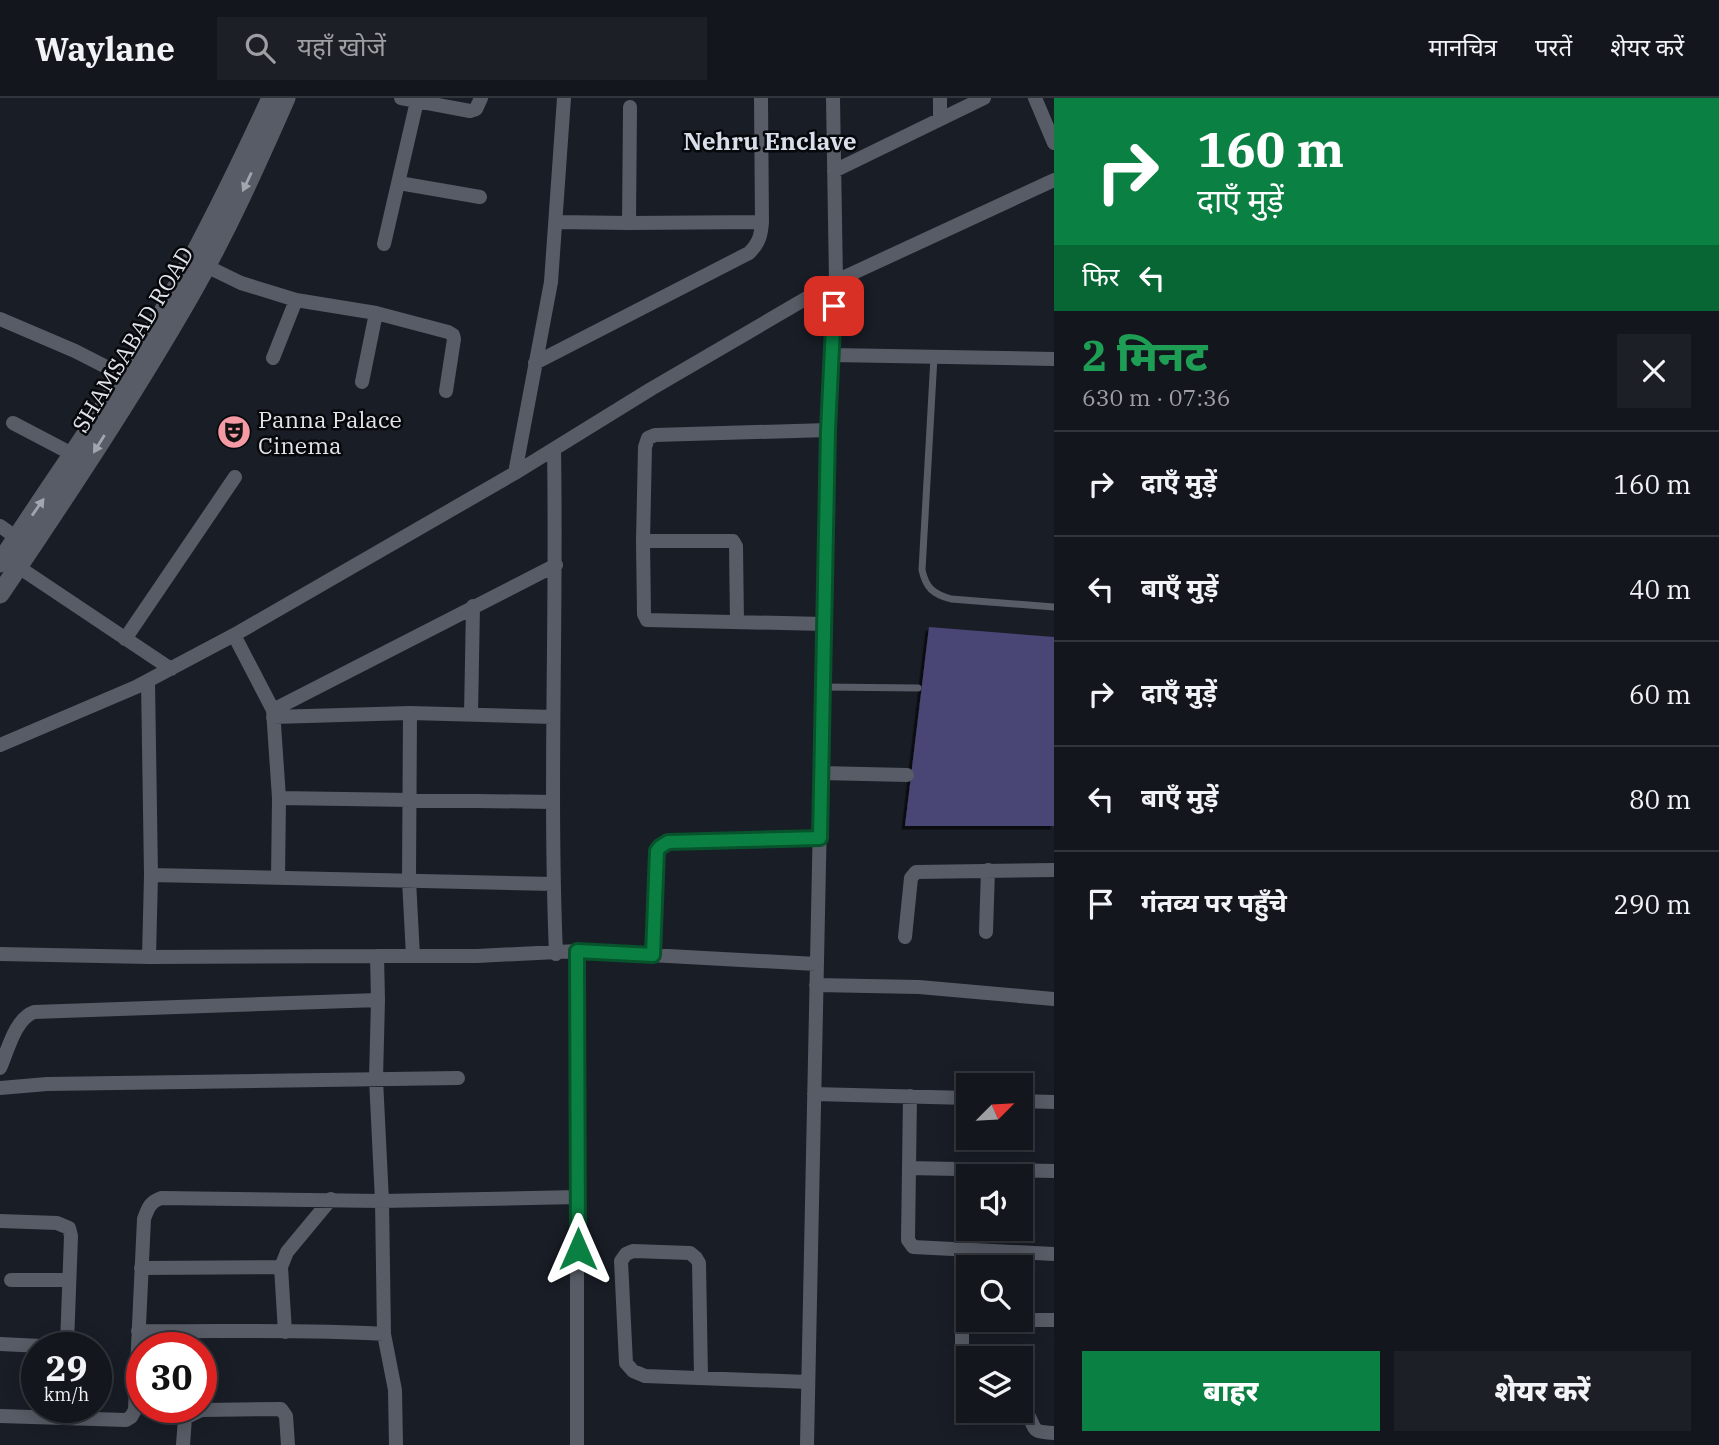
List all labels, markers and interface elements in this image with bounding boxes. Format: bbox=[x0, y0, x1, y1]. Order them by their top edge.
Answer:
search box bbox=[217, 17, 707, 80]
text: Waylane bbox=[35, 27, 175, 70]
icon: search bbox=[241, 29, 279, 67]
text: यहाँ खोजें bbox=[297, 29, 386, 63]
text: मानचित्र bbox=[1428, 31, 1497, 63]
text: परतें bbox=[1535, 31, 1572, 63]
text: शेयर करें bbox=[1610, 31, 1684, 63]
text: 160 m bbox=[1197, 117, 1344, 180]
district label: Nehru Enclave bbox=[683, 125, 857, 157]
icon: right bbox=[1082, 126, 1173, 217]
one-way arrow bbox=[242, 172, 253, 192]
text: दाएँ मुड़ें bbox=[1197, 179, 1284, 221]
street label: SHAMSABAD ROAD bbox=[65, 240, 199, 438]
text: फिर bbox=[1082, 259, 1119, 293]
icon: left bbox=[1133, 259, 1171, 297]
pin bbox=[804, 276, 864, 336]
icon: arrive bbox=[815, 287, 853, 325]
text: 2 मिनट bbox=[1082, 328, 1207, 383]
button: close bbox=[1617, 334, 1691, 408]
text: 630 m · 07:36 bbox=[1082, 382, 1231, 412]
place label: Panna Palace Cinema bbox=[258, 404, 402, 460]
theatre icon: Panna Palace Cinema bbox=[215, 413, 253, 451]
one-way arrow bbox=[92, 434, 105, 453]
icon: right bbox=[1082, 465, 1120, 503]
text: दाएँ मुड़ें bbox=[1141, 465, 1217, 499]
text: 160 m bbox=[1613, 467, 1691, 501]
one-way arrow bbox=[31, 498, 45, 516]
icon: left bbox=[1082, 570, 1120, 608]
text: बाएँ मुड़ें bbox=[1141, 570, 1218, 604]
text: 40 m bbox=[1629, 572, 1691, 606]
icon: right bbox=[1082, 675, 1120, 713]
text: दाएँ मुड़ें bbox=[1141, 675, 1217, 709]
text: 60 m bbox=[1629, 677, 1691, 711]
icon: left bbox=[1082, 780, 1120, 818]
text: बाएँ मुड़ें bbox=[1141, 780, 1218, 814]
text: 80 m bbox=[1629, 782, 1691, 816]
icon: arrive bbox=[1082, 885, 1120, 923]
text: गंतव्य पर पहुँचे bbox=[1141, 885, 1287, 919]
text: 290 m bbox=[1613, 887, 1691, 921]
north arrow bbox=[956, 1073, 1032, 1150]
map controls bbox=[956, 1073, 1033, 1423]
button: sound bbox=[956, 1164, 1033, 1241]
position arrow bbox=[541, 1212, 615, 1286]
button: search bbox=[956, 1255, 1033, 1332]
speed limit sign: 30 bbox=[126, 1332, 217, 1423]
text: 29 bbox=[45, 1345, 88, 1391]
button: layers bbox=[956, 1346, 1033, 1423]
button: बाहर bbox=[1082, 1351, 1380, 1431]
button: शेयर करें bbox=[1394, 1351, 1691, 1431]
text: km/h bbox=[44, 1383, 89, 1406]

